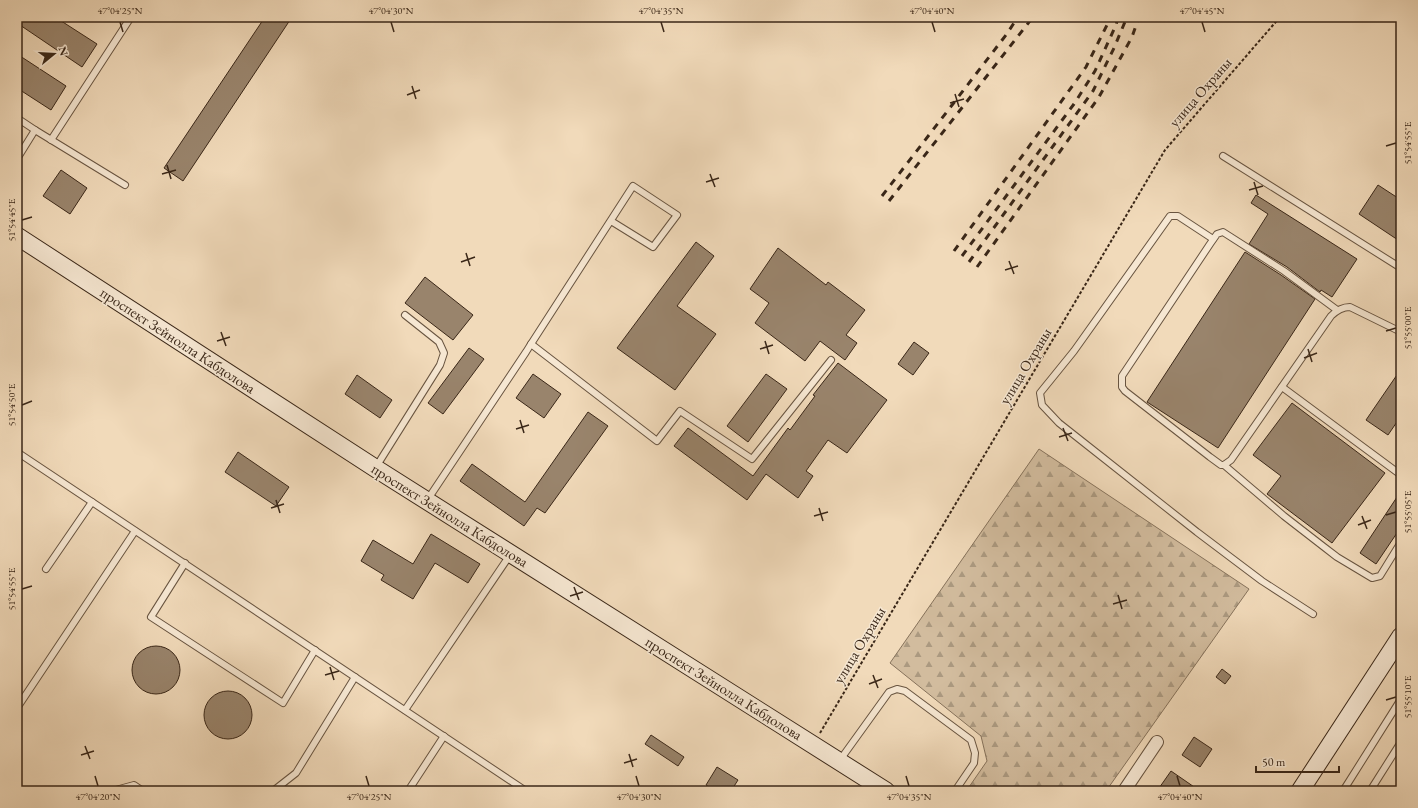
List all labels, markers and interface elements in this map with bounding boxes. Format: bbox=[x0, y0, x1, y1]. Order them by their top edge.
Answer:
text: 47°04'25"N bbox=[98, 4, 143, 17]
text: 47°04'30"N bbox=[369, 4, 414, 17]
text: 47°04'35"N bbox=[639, 4, 684, 17]
text: 47°04'40"N bbox=[910, 4, 955, 17]
text: 47°04'45"N bbox=[1180, 4, 1225, 17]
north arrow bbox=[34, 34, 74, 74]
text: N bbox=[55, 45, 72, 57]
street label: улица Охраны bbox=[1164, 53, 1236, 131]
text: 51°54'55"E bbox=[1401, 121, 1414, 164]
text: 51°54'45"E bbox=[5, 198, 18, 241]
street label: проспект Зейнолла Кабдолова bbox=[97, 283, 259, 397]
text: 51°55'00"E bbox=[1401, 306, 1414, 349]
street label: улица Охраны bbox=[995, 324, 1055, 408]
text: 51°54'50"E bbox=[5, 383, 18, 426]
street label: проспект Зейнолла Кабдолова bbox=[368, 459, 532, 571]
text: 51°55'05"E bbox=[1401, 490, 1414, 533]
text: 51°54'55"E bbox=[5, 567, 18, 610]
street label: улица Охраны bbox=[829, 603, 889, 687]
street label: проспект Зейнолла Кабдолова bbox=[642, 632, 806, 744]
text: 51°55'10"E bbox=[1401, 675, 1414, 718]
scale bar bbox=[1256, 748, 1339, 774]
text: 50 m bbox=[1262, 754, 1286, 770]
text: 47°04'20"N bbox=[76, 790, 121, 803]
text: 47°04'25"N bbox=[347, 790, 392, 803]
text: 47°04'30"N bbox=[617, 790, 662, 803]
text: 47°04'35"N bbox=[887, 790, 932, 803]
text: 47°04'40"N bbox=[1158, 790, 1203, 803]

